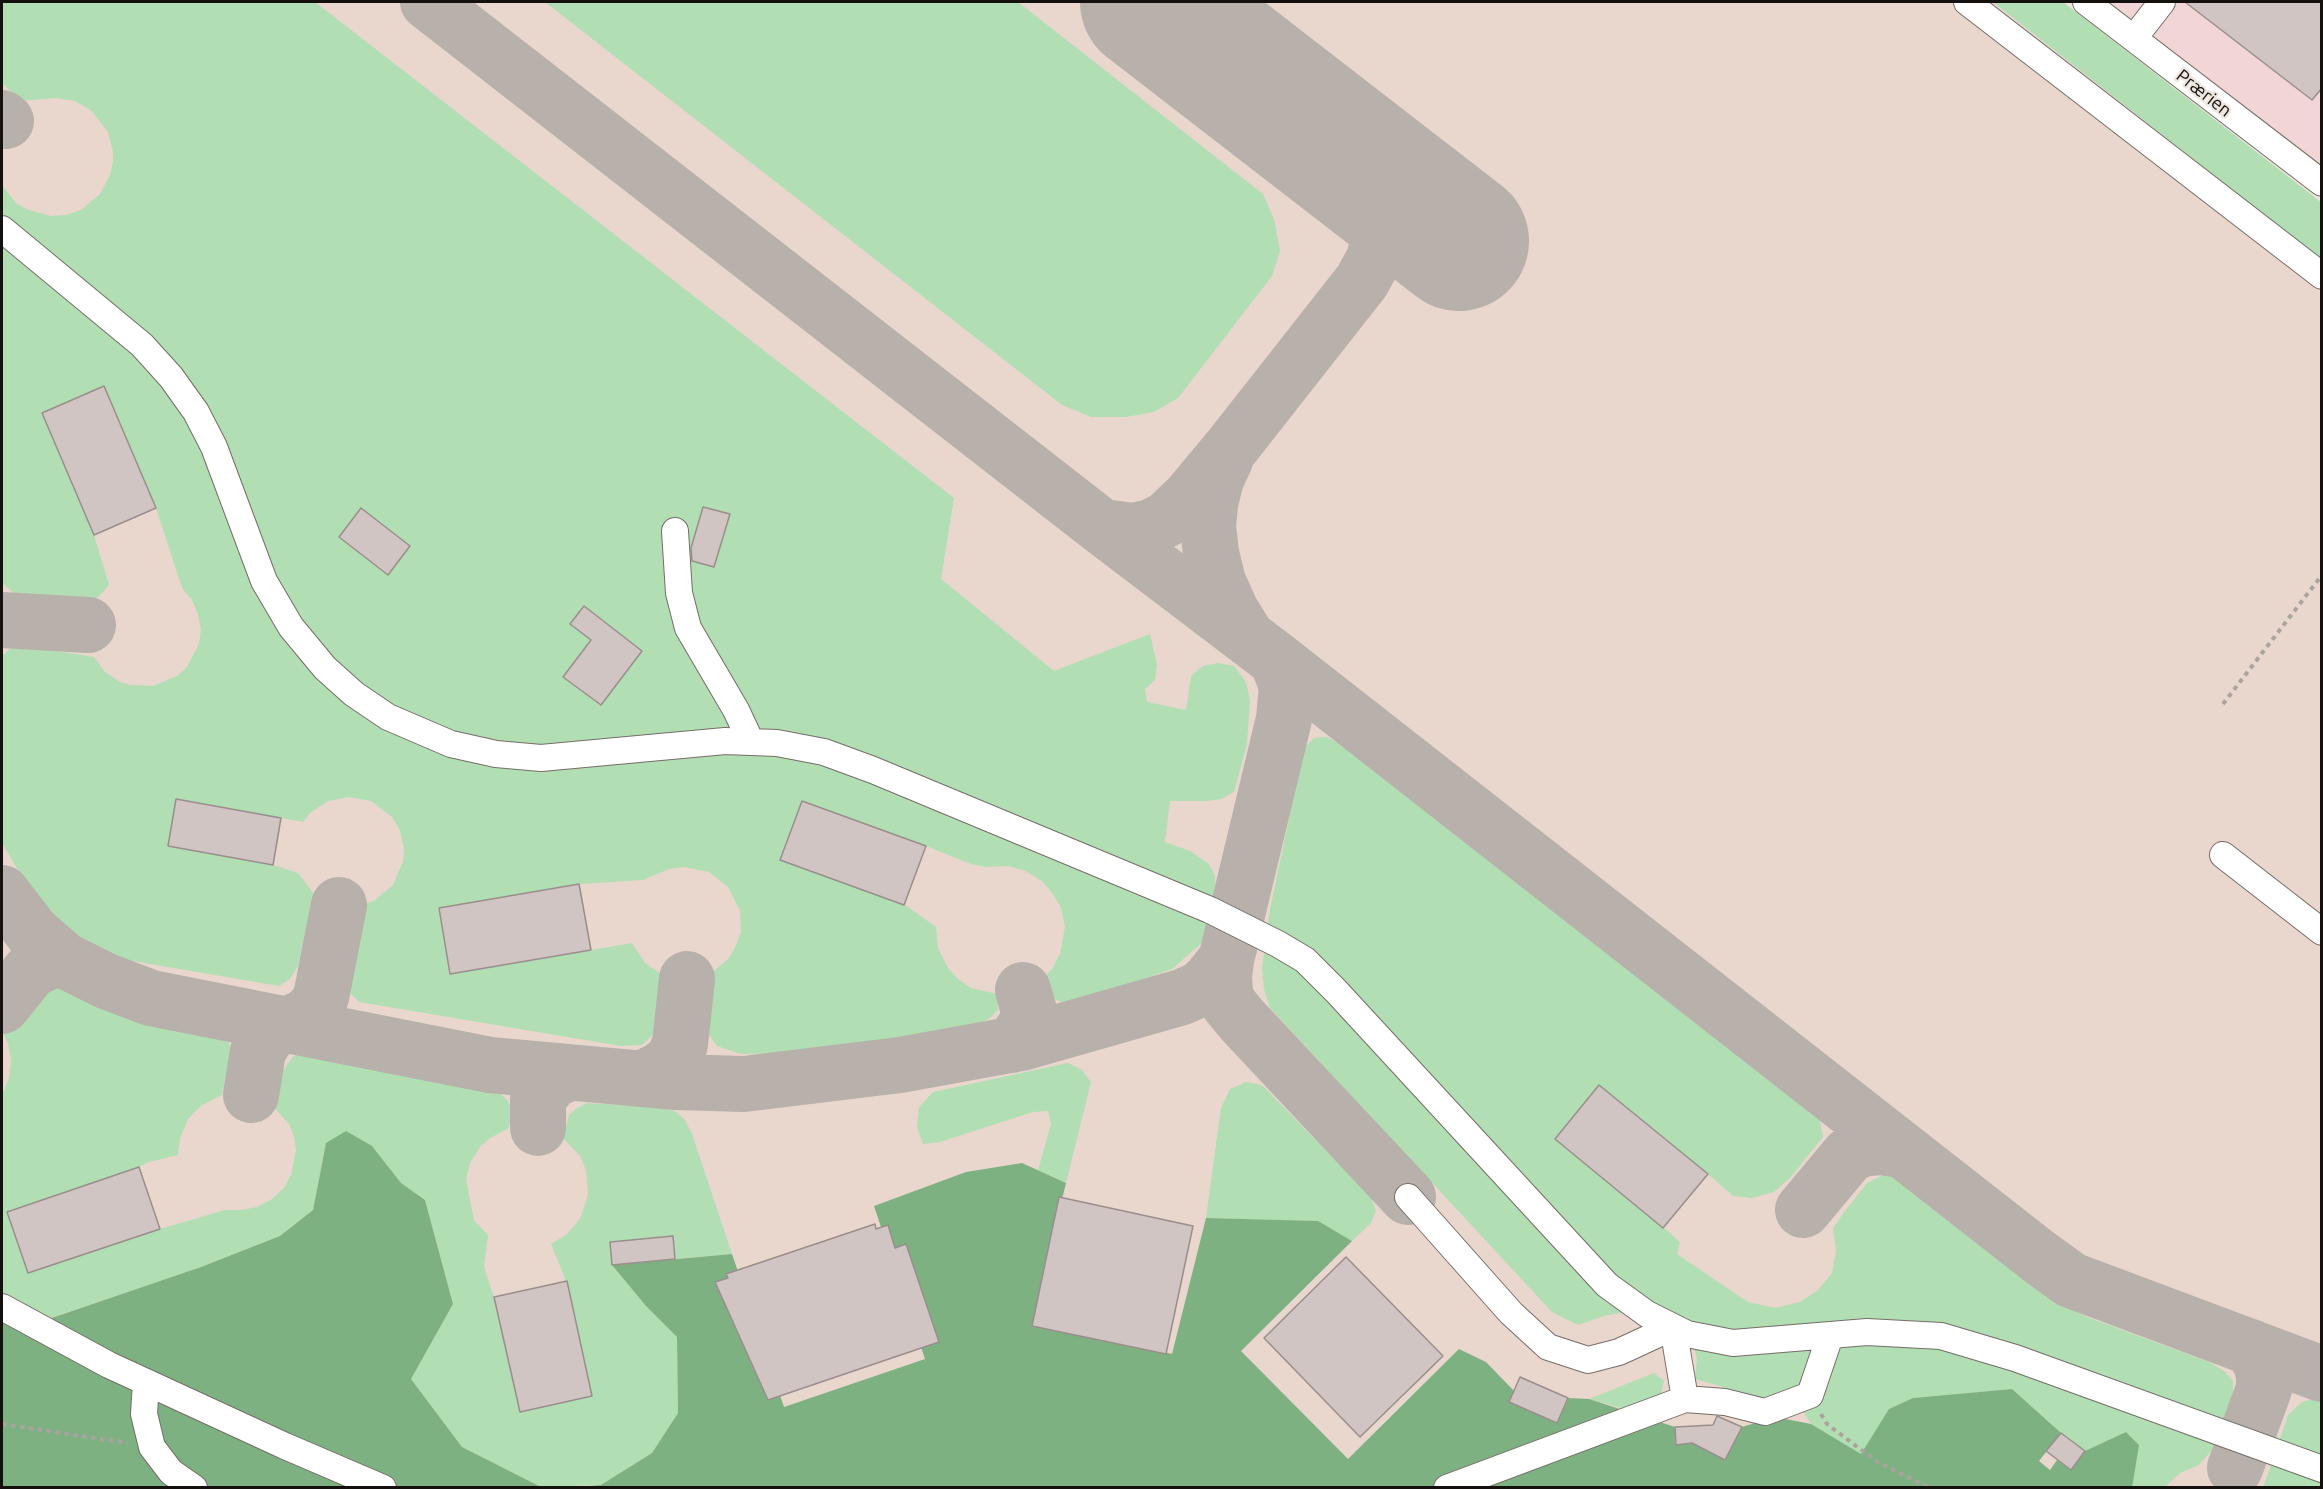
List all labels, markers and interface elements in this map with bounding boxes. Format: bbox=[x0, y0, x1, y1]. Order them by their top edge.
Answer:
street label: Prærien bbox=[2172, 65, 2236, 121]

